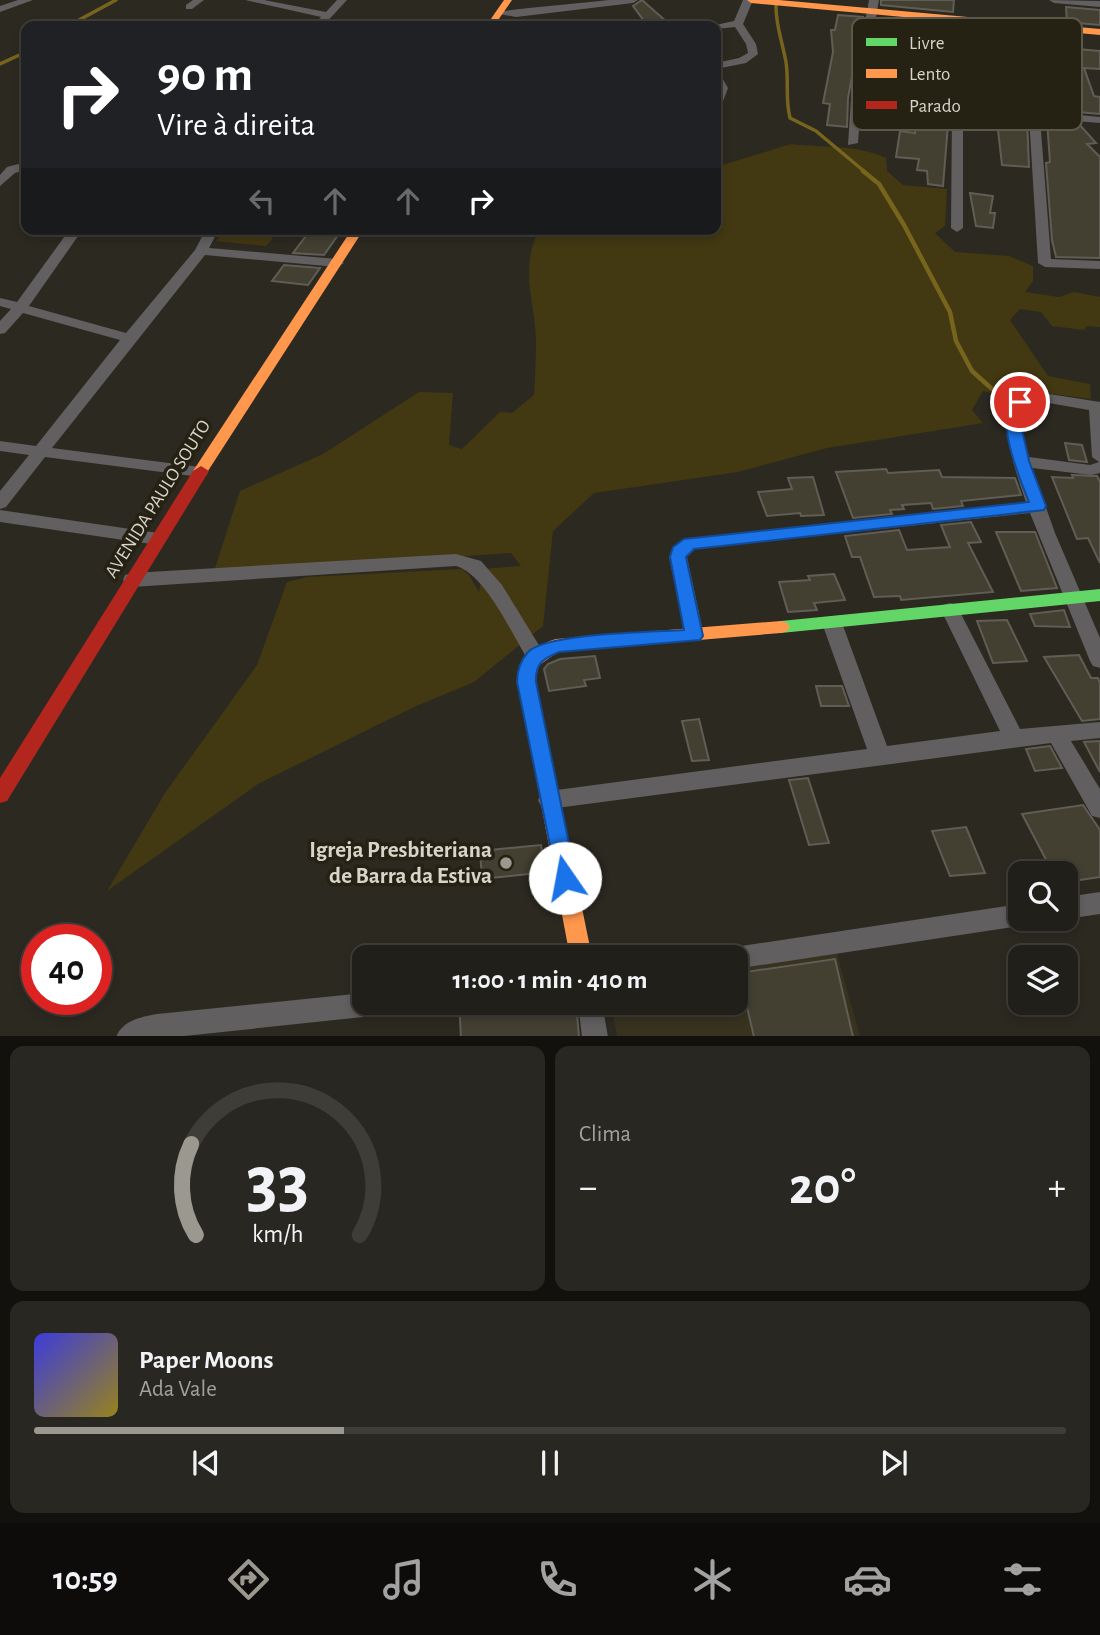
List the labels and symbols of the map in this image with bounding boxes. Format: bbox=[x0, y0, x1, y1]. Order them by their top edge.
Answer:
legend bbox=[852, 18, 1082, 130]
text: Livre bbox=[909, 34, 944, 53]
text: Lento bbox=[909, 65, 950, 84]
text: Parado bbox=[909, 97, 961, 116]
pin bbox=[990, 372, 1050, 432]
street label: AVENIDA PAULO SOUTO bbox=[102, 417, 214, 581]
place label: Igreja Presbiteriana de Barra da Estiva bbox=[309, 839, 492, 888]
position arrow bbox=[528, 841, 602, 915]
marker: Igreja Presbiteriana de Barra da Estiva bbox=[498, 855, 514, 871]
speed limit sign: 40 bbox=[21, 924, 112, 1015]

